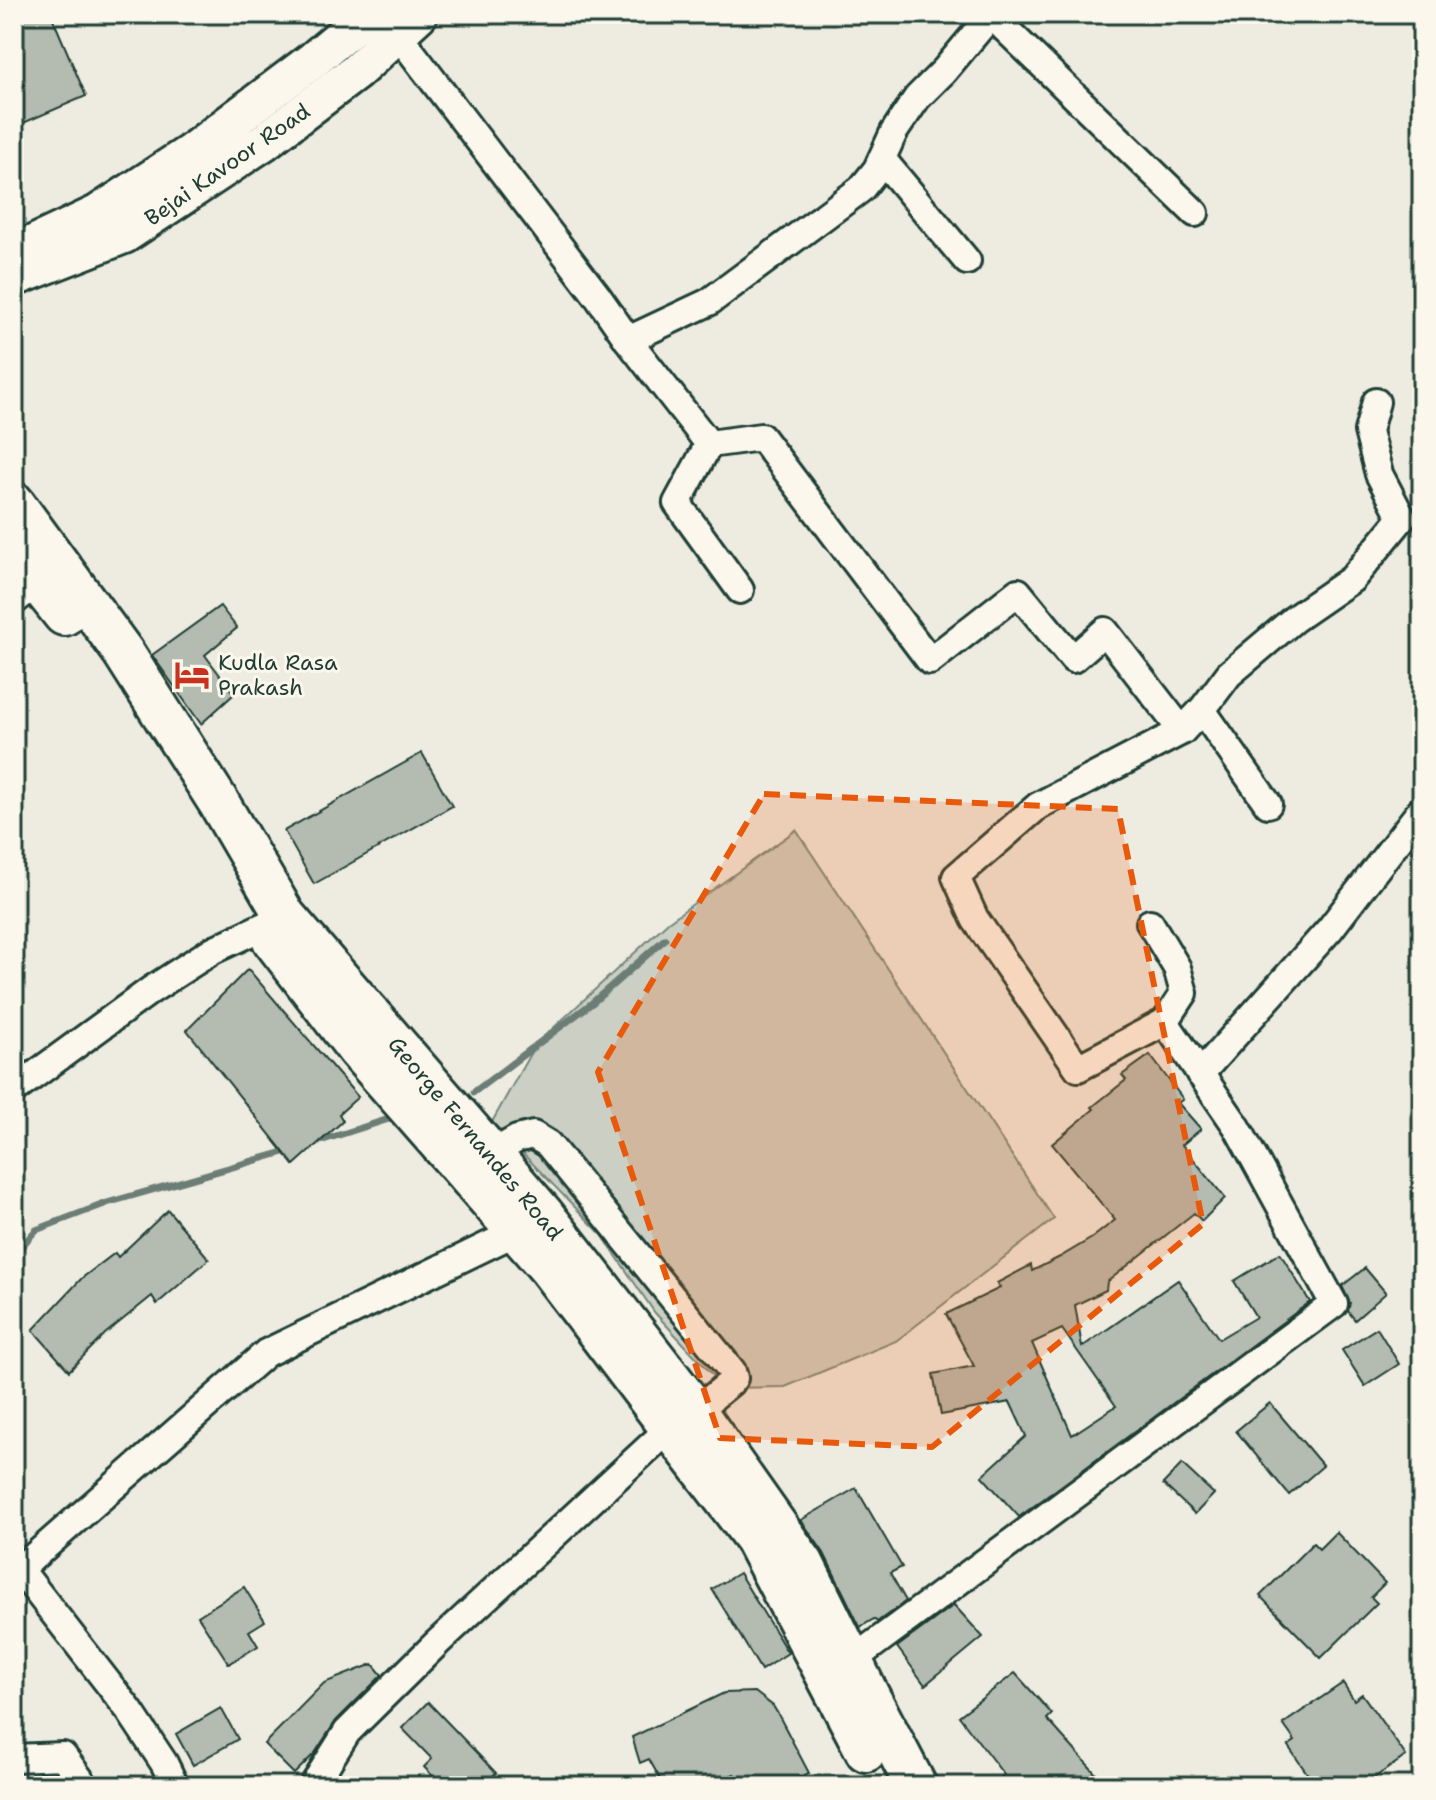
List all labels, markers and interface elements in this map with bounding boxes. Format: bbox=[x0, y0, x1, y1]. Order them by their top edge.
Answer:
street label: Bejai Kavoor Road bbox=[139, 96, 316, 232]
place label: Kudla Rasa Prakash bbox=[218, 648, 338, 702]
hotel icon: Kudla Rasa Prakash bbox=[173, 656, 211, 694]
street label: George Fernandes Road bbox=[382, 1030, 570, 1246]

